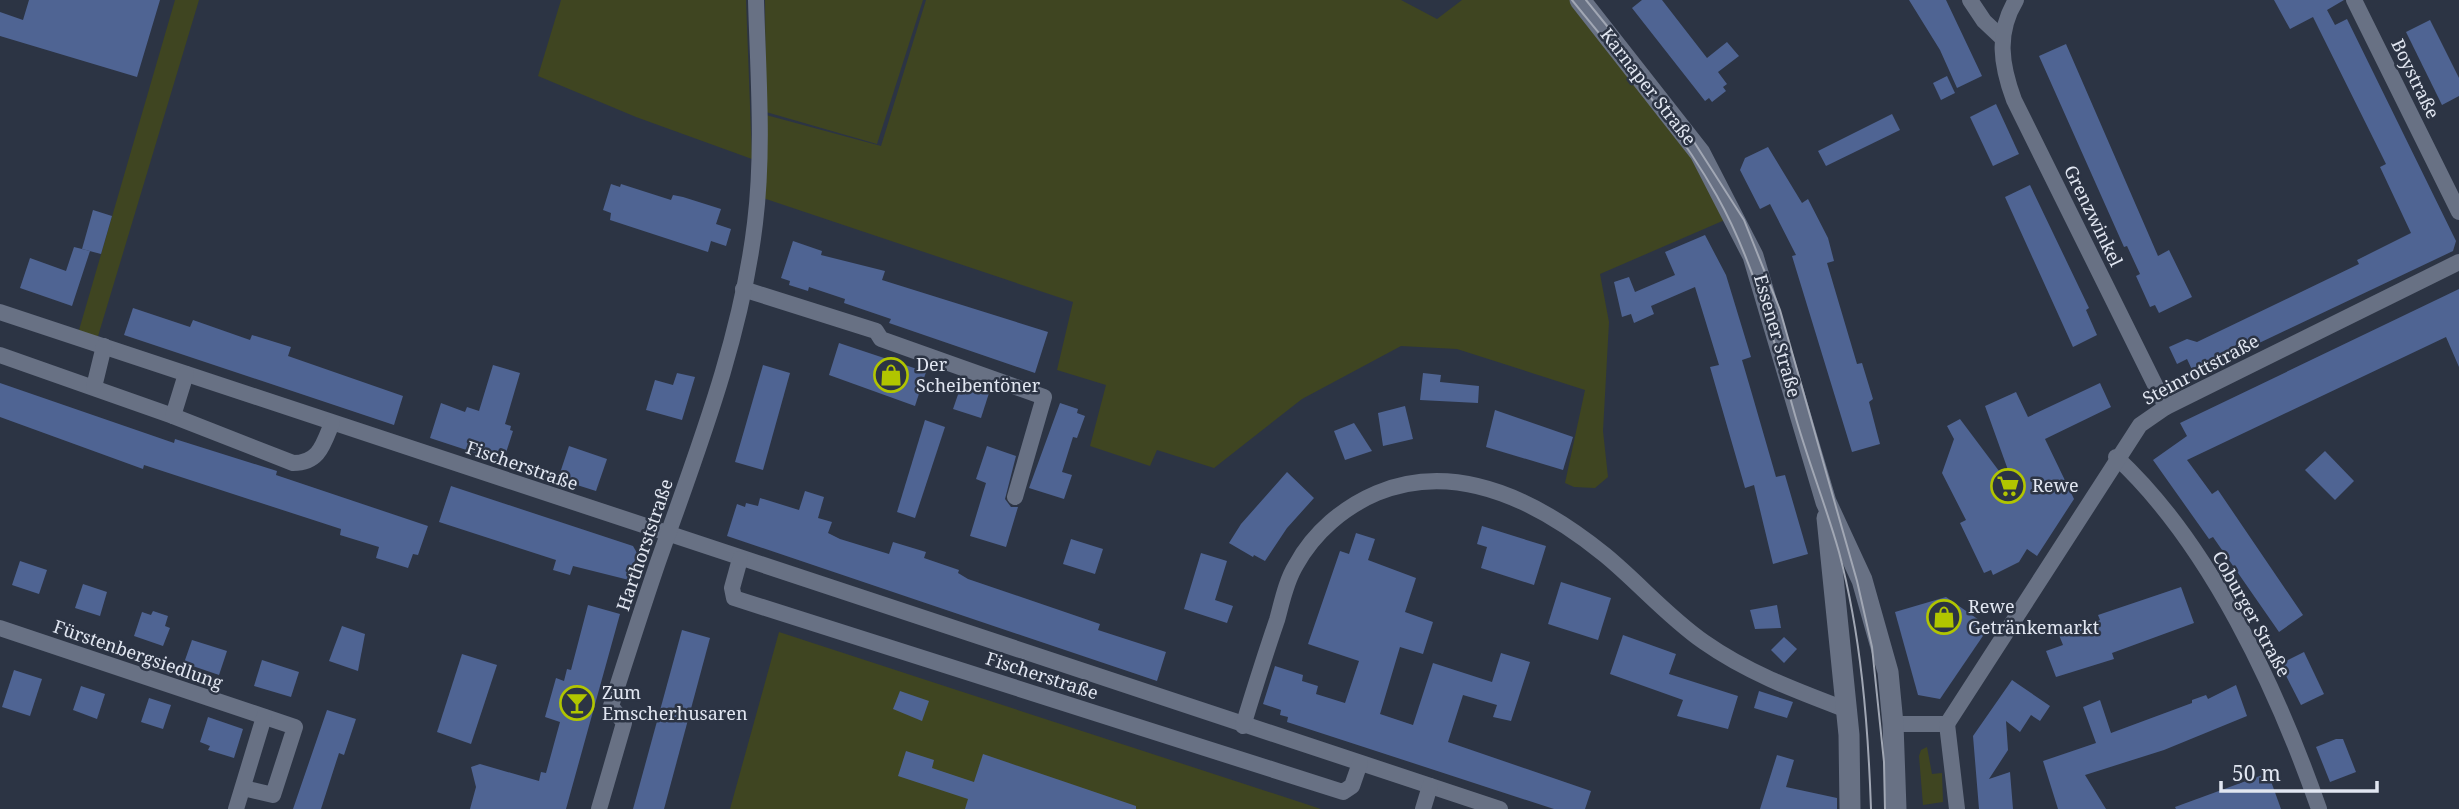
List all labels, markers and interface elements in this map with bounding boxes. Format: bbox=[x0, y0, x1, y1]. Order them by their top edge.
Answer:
street label: Karnaper Straße bbox=[1595, 23, 1702, 150]
street label: Boystraße bbox=[2386, 35, 2446, 122]
street label: Grenzwinkel bbox=[2059, 161, 2129, 271]
street label: Essener Straße bbox=[1749, 271, 1807, 400]
street label: Steinrottstraße bbox=[2138, 328, 2263, 410]
place label: Der Scheibentöner bbox=[916, 352, 1041, 397]
shop icon: Der Scheibentöner bbox=[872, 356, 910, 394]
street label: Fischerstraße bbox=[463, 435, 581, 495]
supermarket icon: Rewe bbox=[1989, 467, 2027, 505]
place label: Rewe bbox=[2032, 473, 2079, 497]
street label: Harthorststraße bbox=[610, 476, 678, 614]
street label: Coburger Straße bbox=[2207, 546, 2296, 681]
place label: Rewe Getränkemarkt bbox=[1968, 594, 2099, 639]
shop icon: Rewe Getränkemarkt bbox=[1925, 598, 1963, 636]
street label: Fürstenbergsiedlung bbox=[50, 614, 227, 694]
street label: Fischerstraße bbox=[983, 646, 1102, 705]
place label: Zum Emscherhusaren bbox=[602, 680, 748, 725]
bar icon: Zum Emscherhusaren bbox=[558, 684, 596, 722]
scale bar bbox=[2221, 750, 2377, 794]
text: 50 m bbox=[2232, 759, 2281, 787]

